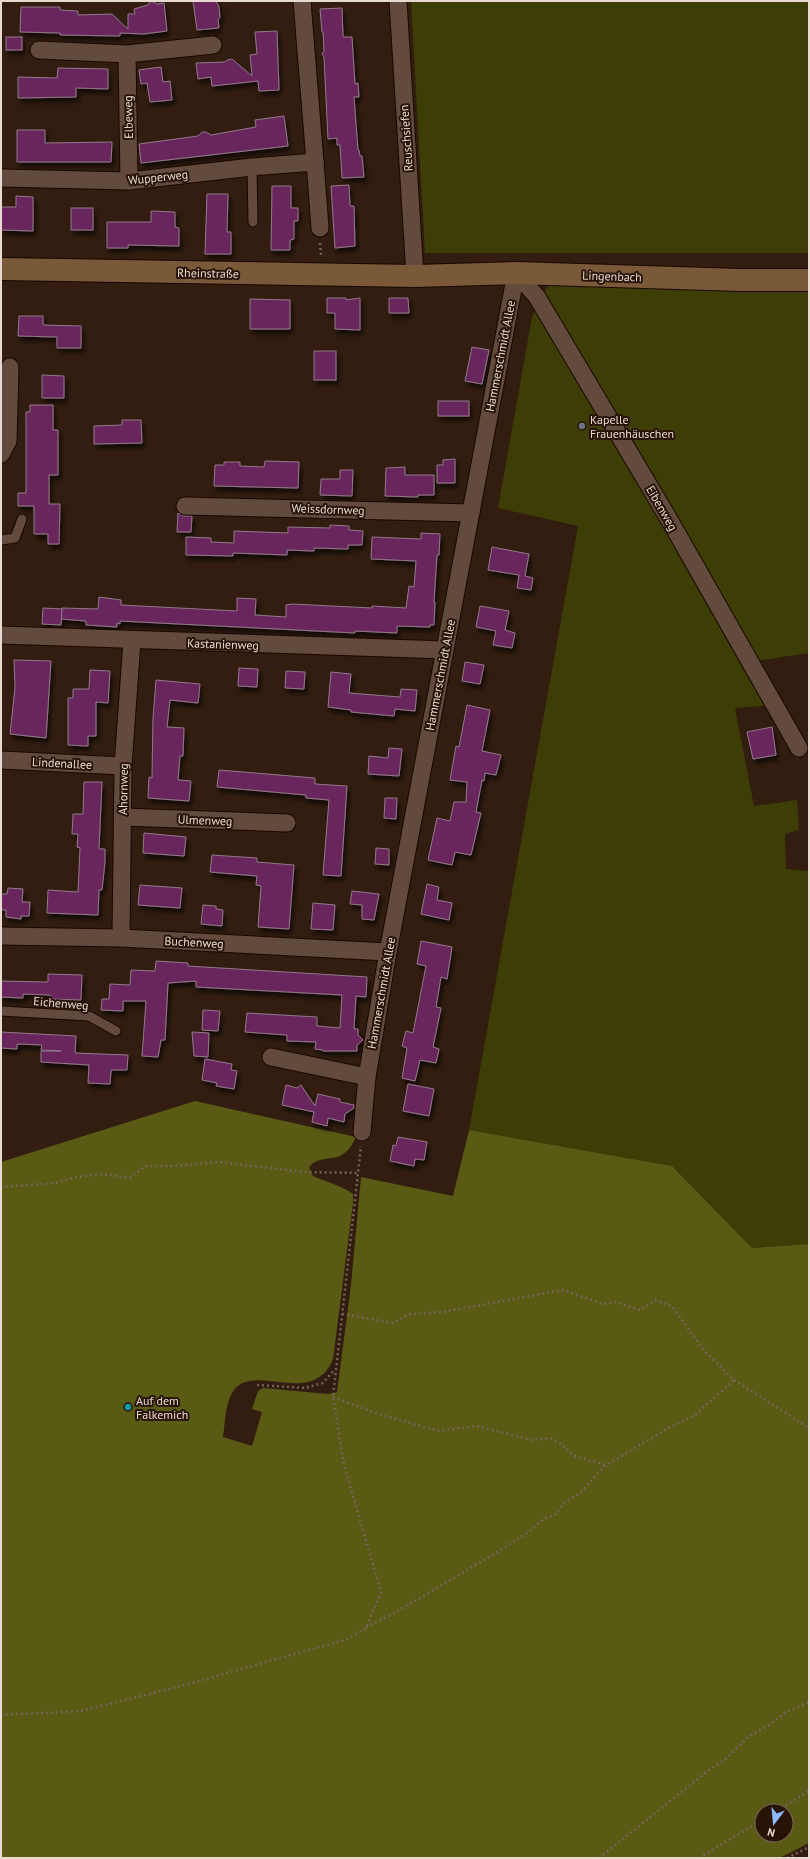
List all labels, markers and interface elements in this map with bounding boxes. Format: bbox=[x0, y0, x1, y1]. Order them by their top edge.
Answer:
street label: Elbeweg bbox=[120, 95, 136, 139]
street label: Reuschsiefen bbox=[396, 104, 416, 172]
street label: Wupperweg bbox=[127, 166, 189, 188]
street label: Rheinstraße bbox=[177, 265, 239, 281]
street label: Lingenbach bbox=[582, 267, 642, 285]
street label: Hammerschmidt Allee bbox=[482, 299, 518, 413]
place label: Kapelle Frauenhäuschen bbox=[590, 412, 674, 441]
marker: Kapelle Frauenhäuschen bbox=[577, 421, 587, 431]
street label: Eibenweg bbox=[643, 483, 681, 533]
street label: Weissdornweg bbox=[291, 500, 365, 518]
street label: Hammerschmidt Allee bbox=[422, 618, 458, 732]
street label: Kastanienweg bbox=[187, 635, 259, 653]
street label: Lindenallee bbox=[32, 754, 92, 772]
street label: Ahornweg bbox=[115, 763, 131, 815]
street label: Ulmenweg bbox=[177, 812, 233, 828]
street label: Buchenweg bbox=[164, 933, 224, 951]
street label: Hammerschmidt Allee bbox=[364, 936, 398, 1050]
street label: Eichenweg bbox=[33, 993, 89, 1013]
place label: Auf dem Falkemich bbox=[136, 1393, 188, 1422]
marker: Auf dem Falkemich bbox=[123, 1402, 133, 1412]
north arrow bbox=[754, 1803, 794, 1843]
text: N bbox=[766, 1825, 777, 1840]

